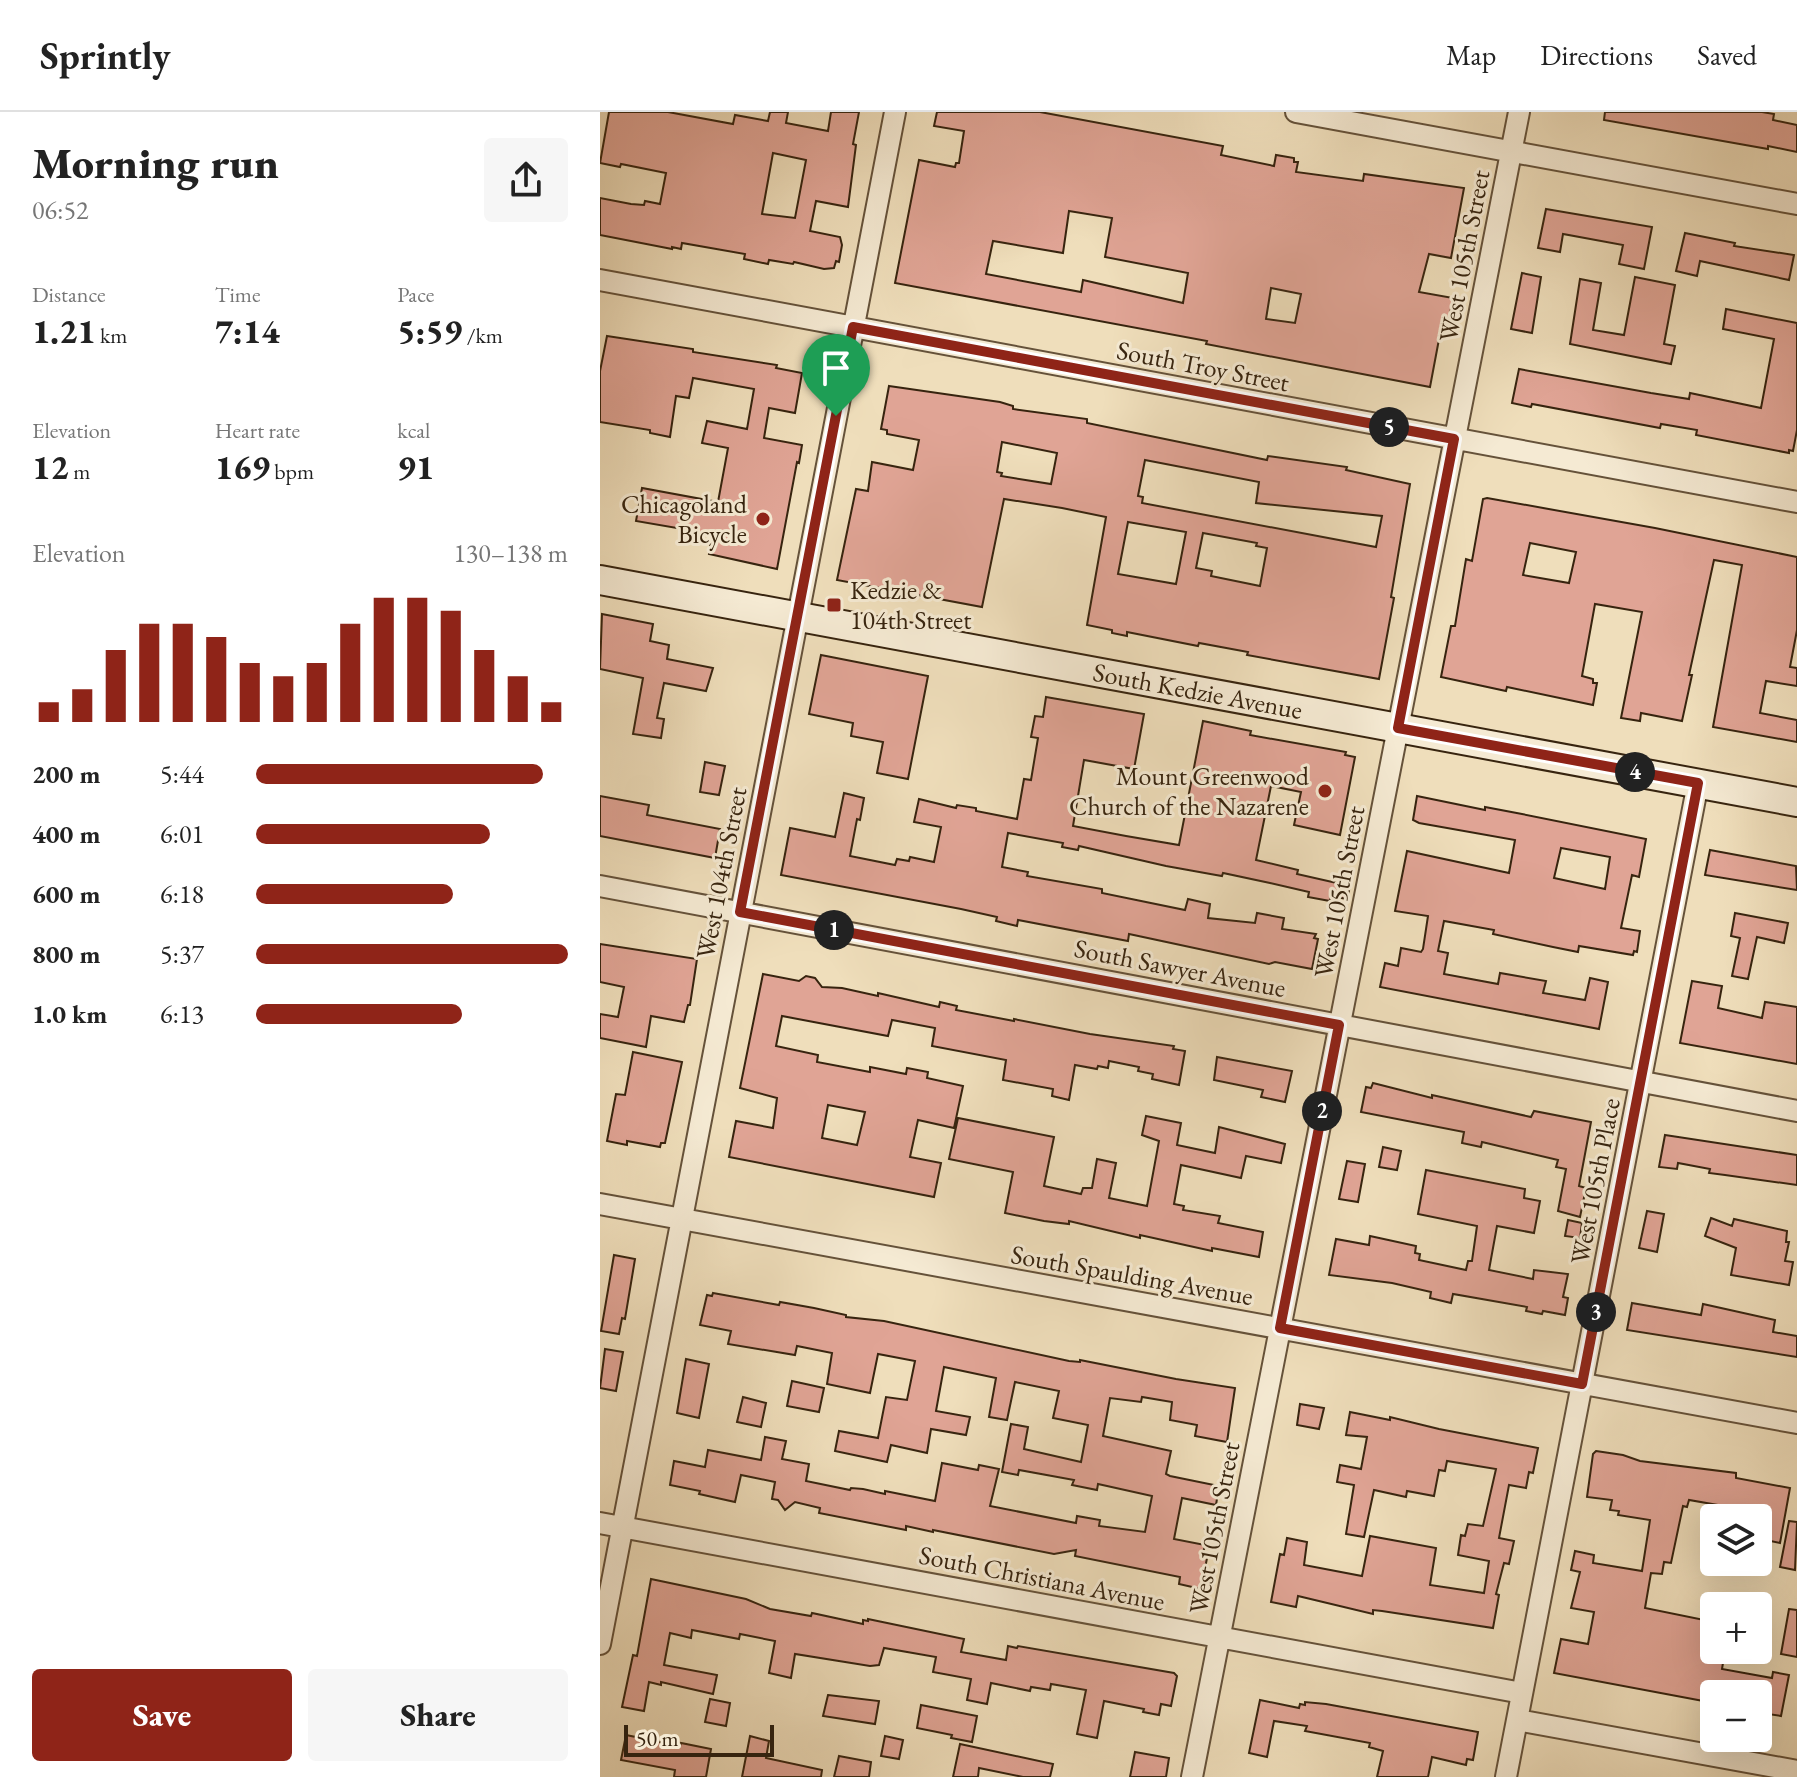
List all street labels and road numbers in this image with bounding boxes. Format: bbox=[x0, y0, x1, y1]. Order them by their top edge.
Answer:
street label: West 105th Street bbox=[1431, 167, 1497, 345]
street label: South Troy Street bbox=[1114, 333, 1292, 399]
street label: South Kedzie Avenue bbox=[1090, 655, 1305, 727]
street label: West 104th Street bbox=[688, 784, 754, 962]
street label: West 105th Street bbox=[1306, 803, 1372, 981]
street label: South Sawyer Avenue bbox=[1071, 931, 1289, 1005]
street label: West 105th Place bbox=[1562, 1095, 1628, 1267]
street label: South Spaulding Avenue bbox=[1008, 1237, 1256, 1313]
street label: West 105th Street bbox=[1181, 1439, 1247, 1617]
street label: South Christiana Avenue bbox=[916, 1538, 1168, 1618]

